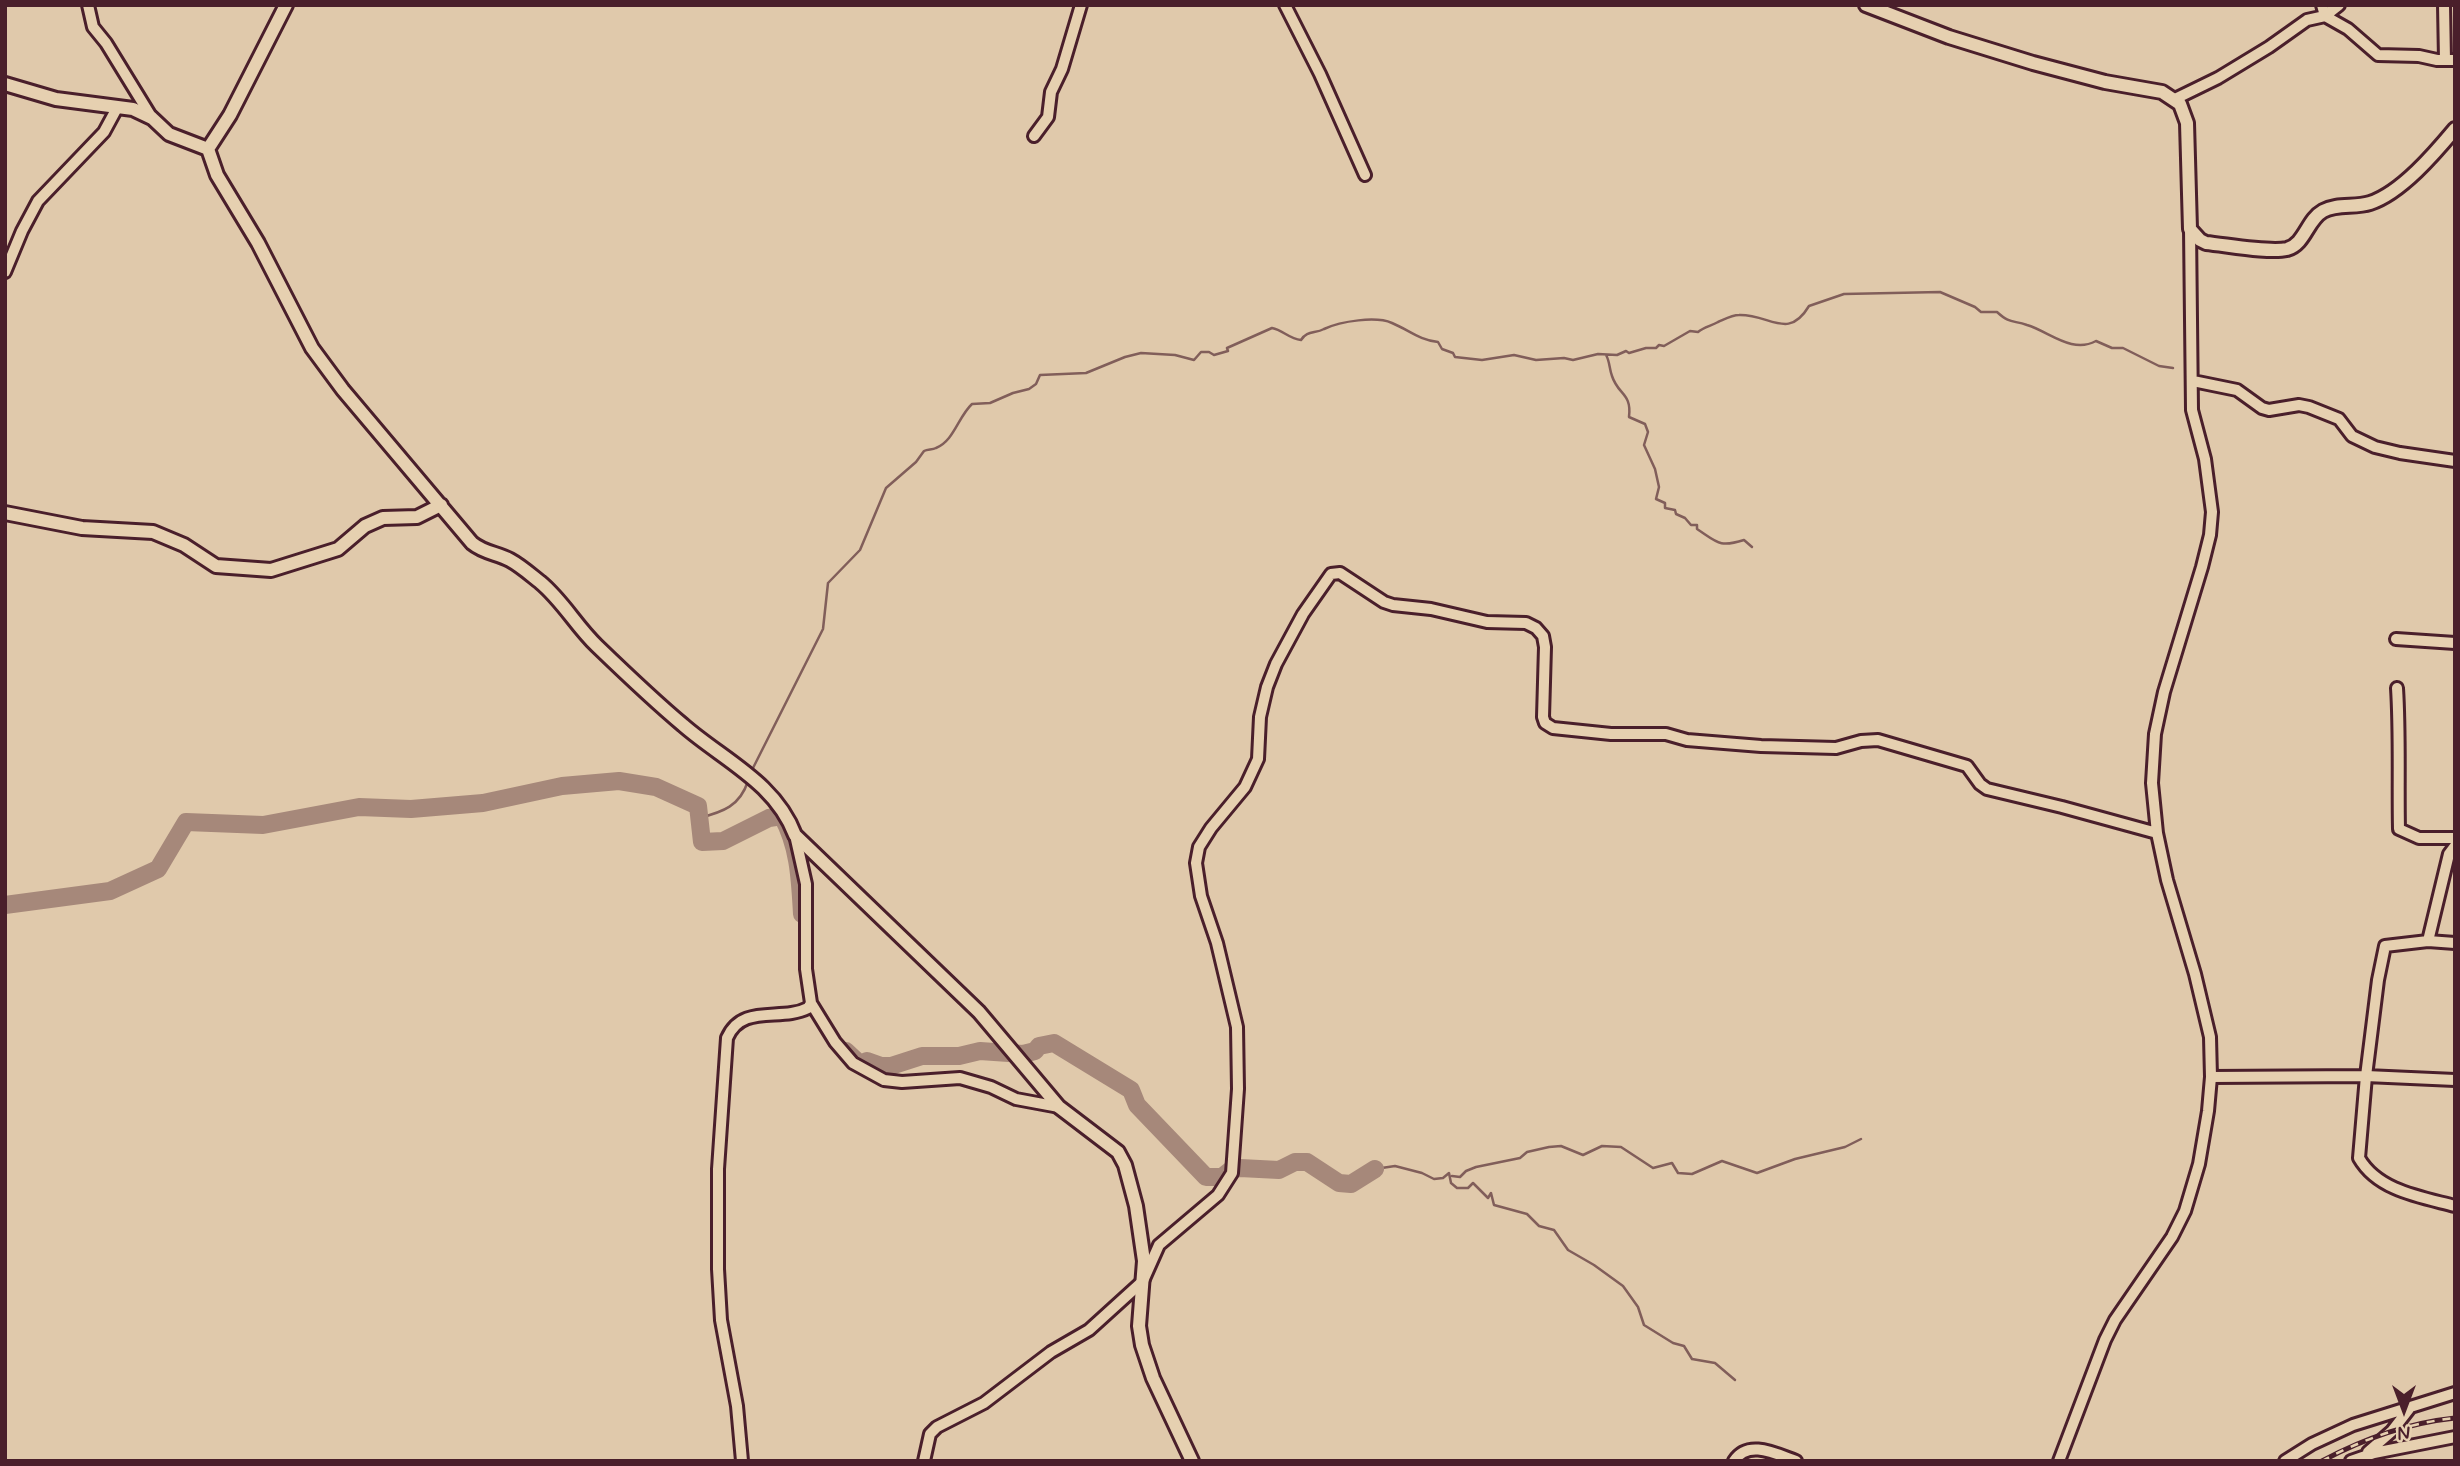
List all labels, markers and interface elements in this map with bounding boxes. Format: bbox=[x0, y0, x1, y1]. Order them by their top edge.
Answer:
north arrow bbox=[2369, 1375, 2439, 1445]
text: N bbox=[2398, 1419, 2410, 1444]

